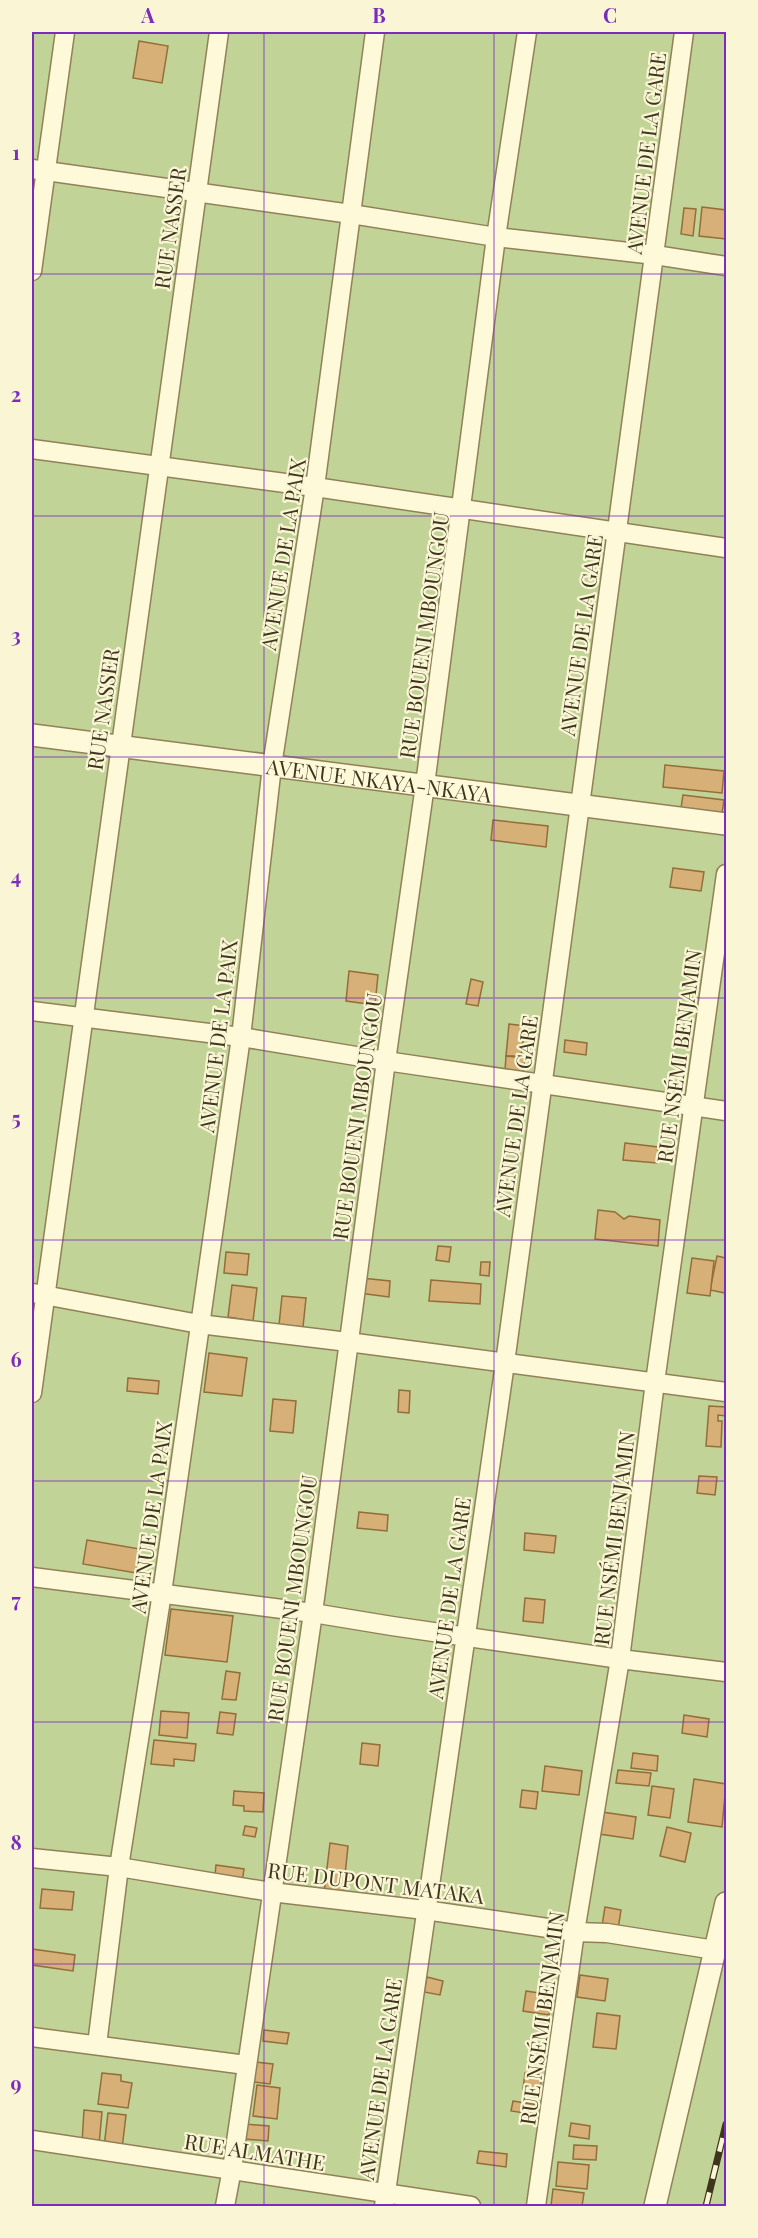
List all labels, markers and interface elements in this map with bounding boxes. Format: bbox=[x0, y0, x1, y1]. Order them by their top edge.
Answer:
text: A bbox=[140, 1, 155, 28]
text: B bbox=[372, 1, 386, 28]
text: C bbox=[603, 1, 617, 28]
street label: AVENUE DE LA GARE bbox=[619, 50, 671, 257]
text: 1 bbox=[12, 138, 20, 165]
street label: RUE NASSER bbox=[147, 165, 191, 291]
text: 2 bbox=[11, 380, 21, 407]
street label: AVENUE DE LA PAIX bbox=[253, 455, 311, 653]
street label: RUE BOUENI MBOUNGOU bbox=[392, 510, 454, 760]
street label: AVENUE DE LA GARE bbox=[552, 532, 608, 739]
text: 3 bbox=[11, 621, 21, 648]
street label: RUE NASSER bbox=[80, 646, 124, 772]
street label: AVENUE NKAYA-NKAYA bbox=[264, 751, 494, 808]
text: 4 bbox=[11, 862, 21, 889]
street label: AVENUE DE LA PAIX bbox=[191, 937, 243, 1135]
street label: RUE NSÉMI BENJAMIN bbox=[649, 947, 707, 1165]
street label: RUE BOUENI MBOUNGOU bbox=[325, 991, 387, 1241]
street label: AVENUE DE LA GARE bbox=[487, 1013, 543, 1220]
text: 5 bbox=[11, 1104, 21, 1131]
text: 6 bbox=[10, 1345, 22, 1372]
street label: AVENUE DE LA PAIX bbox=[123, 1418, 177, 1616]
street label: RUE NSÉMI BENJAMIN bbox=[586, 1429, 640, 1647]
street label: RUE BOUENI MBOUNGOU bbox=[260, 1473, 322, 1723]
street label: AVENUE DE LA GARE bbox=[420, 1495, 476, 1702]
text: 7 bbox=[11, 1586, 21, 1613]
text: 8 bbox=[10, 1828, 22, 1855]
street label: RUE DUPONT MATAKA bbox=[266, 1855, 487, 1909]
street label: RUE NSÉMI BENJAMIN bbox=[512, 1909, 570, 2127]
street label: AVENUE DE LA GARE bbox=[351, 1976, 407, 2183]
text: 9 bbox=[10, 2069, 22, 2096]
street label: RUE ALMATHE bbox=[182, 2126, 328, 2176]

